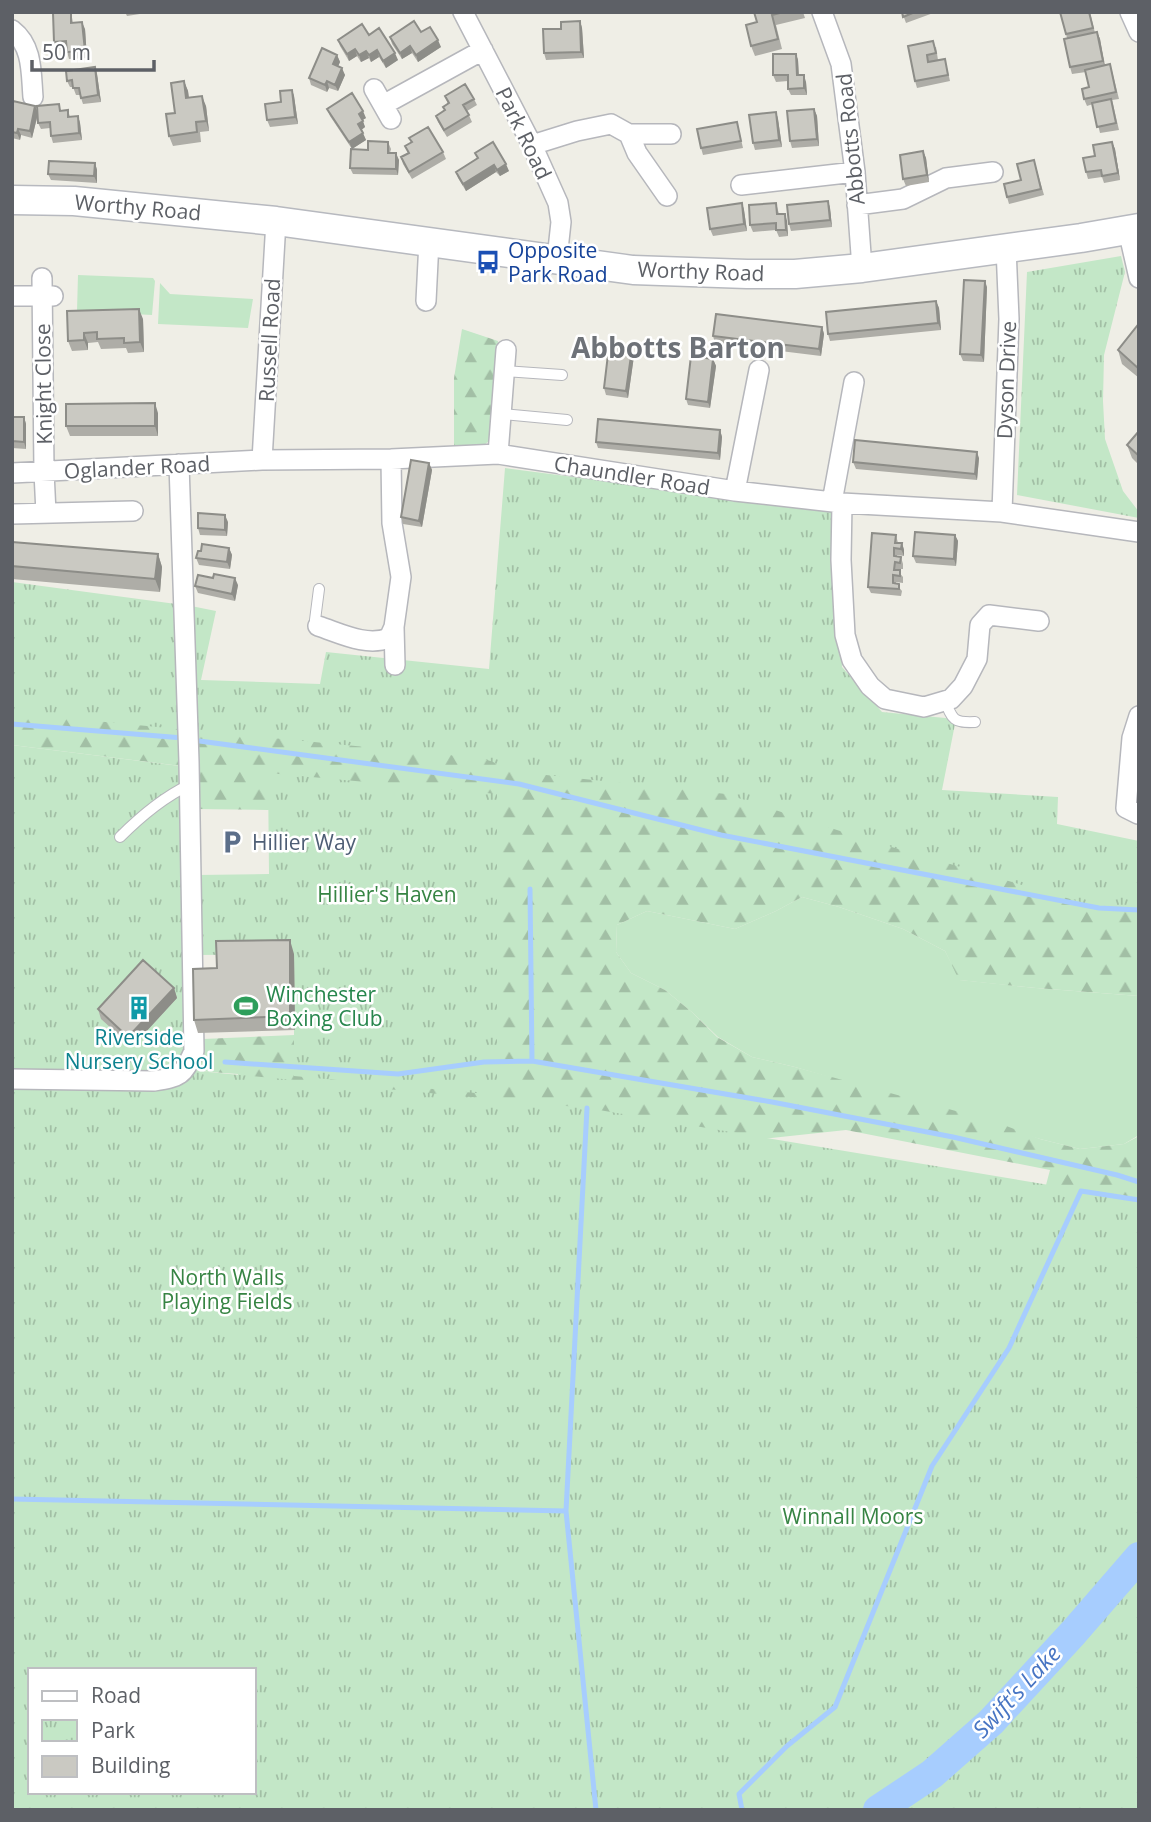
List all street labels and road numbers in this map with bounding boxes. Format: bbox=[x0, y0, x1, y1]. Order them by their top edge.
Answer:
street label: Abbotts Road bbox=[829, 72, 871, 206]
street label: Park Road bbox=[490, 82, 558, 184]
street label: Worthy Road bbox=[73, 188, 203, 226]
street label: Worthy Road bbox=[637, 255, 765, 287]
street label: Russell Road bbox=[252, 277, 286, 403]
street label: Dyson Drive bbox=[990, 320, 1022, 440]
street label: Knight Close bbox=[28, 323, 58, 445]
street label: Oglander Road bbox=[63, 449, 211, 485]
street label: Chaundler Road bbox=[552, 449, 712, 501]

